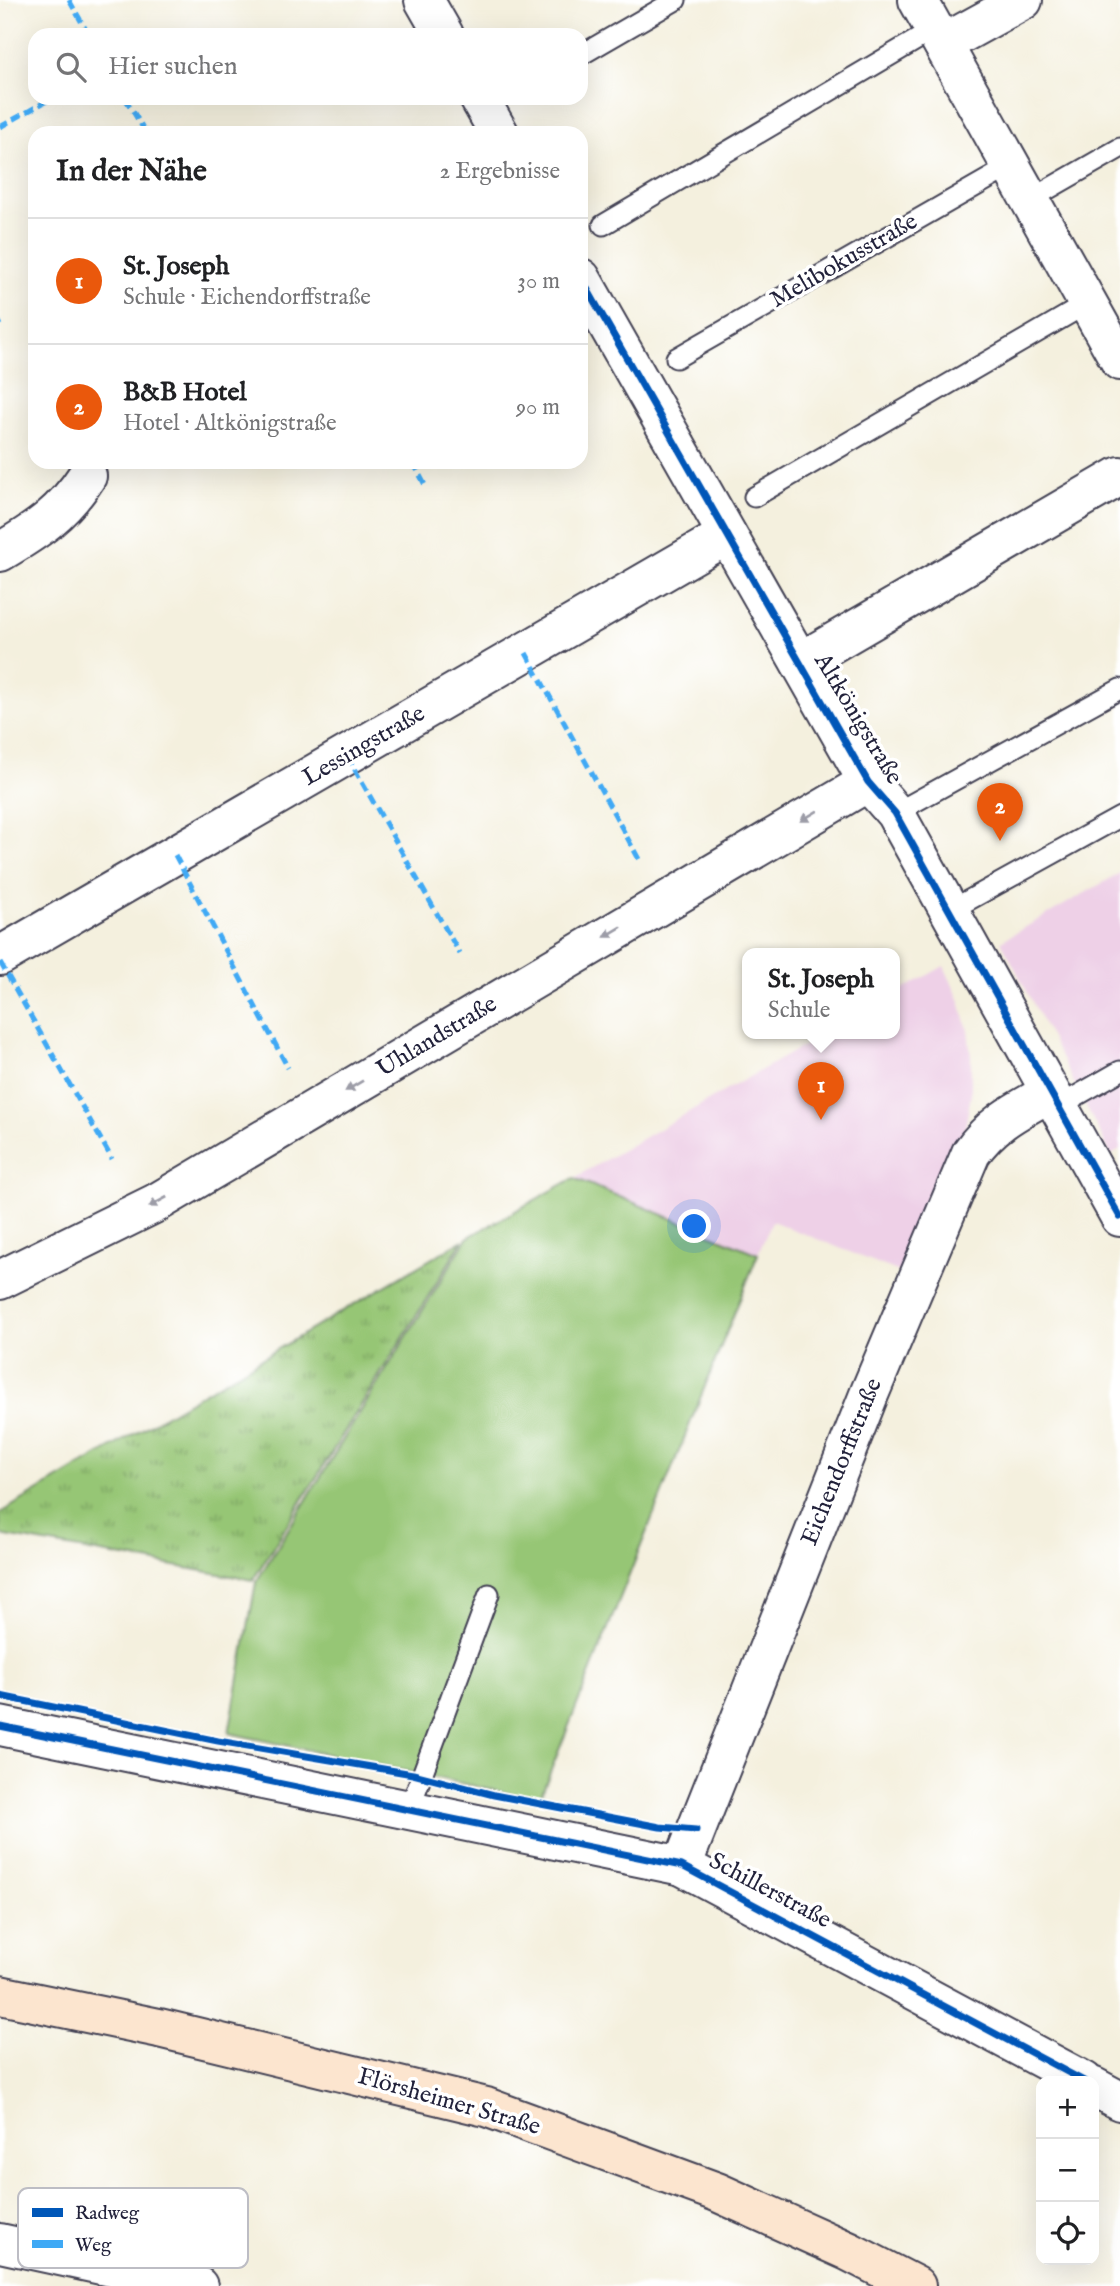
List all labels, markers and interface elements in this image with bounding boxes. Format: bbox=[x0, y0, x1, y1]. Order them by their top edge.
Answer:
search box bbox=[28, 28, 588, 105]
icon: search bbox=[52, 48, 90, 86]
text: Hier suchen bbox=[108, 50, 238, 83]
text: In der Nähe bbox=[56, 153, 207, 191]
text: 2 Ergebnisse bbox=[439, 157, 560, 186]
street label: Melibokusstraße bbox=[765, 206, 923, 316]
text: St. Joseph bbox=[123, 250, 229, 283]
text: 1 bbox=[75, 267, 83, 296]
text: 30 m bbox=[517, 267, 560, 296]
text: Schule · Eichendorffstraße bbox=[123, 283, 371, 312]
text: B&B Hotel bbox=[123, 376, 247, 409]
text: 2 bbox=[74, 393, 84, 422]
text: 90 m bbox=[516, 393, 560, 422]
text: Hotel · Altkönigstraße bbox=[123, 409, 336, 438]
street label: Altkönigstraße bbox=[806, 647, 909, 790]
street label: Lessingstraße bbox=[297, 698, 431, 794]
pin: 2 bbox=[977, 783, 1023, 841]
one-way arrow bbox=[799, 810, 818, 823]
one-way arrow bbox=[604, 926, 623, 939]
popup bbox=[742, 948, 900, 1039]
text: St. Joseph bbox=[768, 963, 874, 996]
street label: Uhlandstraße bbox=[371, 989, 503, 1085]
text: Schule bbox=[768, 996, 830, 1025]
pin: 1 bbox=[798, 1062, 844, 1120]
one-way arrow bbox=[345, 1080, 364, 1092]
one-way arrow bbox=[149, 1196, 168, 1208]
your location bbox=[677, 1209, 711, 1243]
street label: Eichendorffstraße bbox=[794, 1374, 890, 1550]
street label: Schillerstraße bbox=[704, 1846, 836, 1936]
street label: Flörsheimer Straße bbox=[354, 2061, 544, 2143]
map controls bbox=[1036, 2076, 1099, 2265]
button: + bbox=[1036, 2076, 1099, 2139]
button: − bbox=[1036, 2139, 1099, 2202]
legend bbox=[18, 2188, 248, 2268]
text: Radweg bbox=[75, 2202, 140, 2226]
button: locate bbox=[1036, 2202, 1099, 2265]
text: Weg bbox=[75, 2234, 112, 2258]

